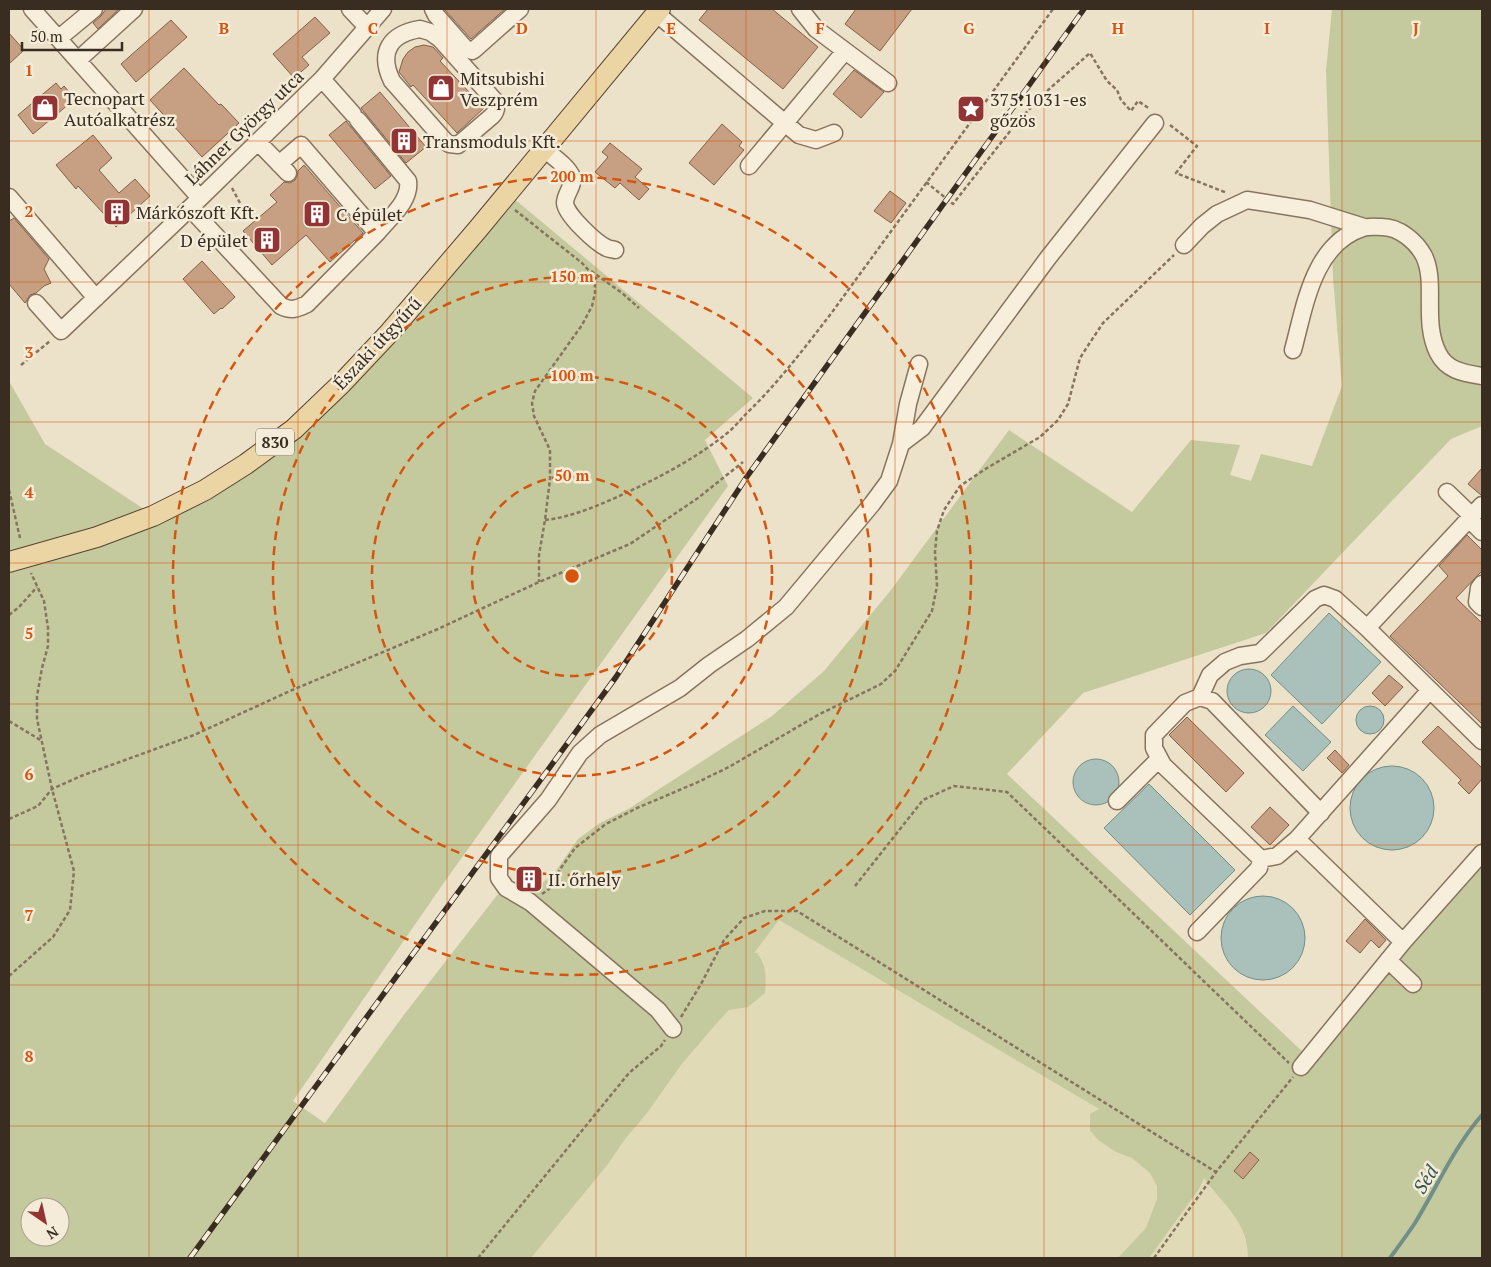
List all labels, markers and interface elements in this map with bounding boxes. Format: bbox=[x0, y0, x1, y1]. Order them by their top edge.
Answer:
text: B bbox=[219, 17, 229, 39]
text: C bbox=[368, 17, 378, 39]
text: D bbox=[516, 17, 528, 39]
text: E bbox=[666, 17, 676, 39]
text: F bbox=[815, 17, 825, 39]
text: G bbox=[963, 17, 975, 39]
text: H bbox=[1112, 17, 1124, 39]
text: I bbox=[1264, 17, 1270, 39]
text: J bbox=[1413, 17, 1419, 39]
scale bar bbox=[22, 20, 122, 52]
text: 50 m bbox=[30, 26, 63, 46]
text: 1 bbox=[24, 59, 34, 81]
street label: Láhner György utca bbox=[180, 64, 308, 190]
place label: Mitsubishi Veszprém bbox=[460, 66, 545, 111]
shop icon: Mitsubishi Veszprém bbox=[426, 73, 456, 103]
place label: Tecnopart Autóalkatrész bbox=[64, 86, 175, 131]
place label: 375.1031-es gőzös bbox=[990, 87, 1087, 132]
shop icon: Tecnopart Autóalkatrész bbox=[30, 93, 60, 123]
place icon: 375.1031-es gőzös bbox=[956, 94, 986, 124]
building icon: Transmoduls Kft. bbox=[389, 126, 419, 156]
place label: Transmoduls Kft. bbox=[423, 129, 561, 153]
text: 200 m bbox=[550, 166, 594, 186]
building icon: Márkószoft Kft. bbox=[102, 197, 132, 227]
building icon: C épület bbox=[302, 199, 332, 229]
text: 2 bbox=[24, 200, 34, 222]
place label: Márkószoft Kft. bbox=[136, 200, 259, 224]
place label: C épület bbox=[336, 202, 403, 226]
building icon: D épület bbox=[252, 225, 282, 255]
place label: D épület bbox=[180, 228, 248, 252]
text: 150 m bbox=[550, 266, 594, 286]
street label: Északi útgyűrű bbox=[328, 292, 426, 394]
text: 3 bbox=[24, 341, 34, 363]
text: 100 m bbox=[550, 365, 594, 385]
road number: 830 bbox=[256, 428, 294, 456]
text: 50 m bbox=[555, 465, 590, 485]
text: 4 bbox=[24, 481, 34, 503]
centre of rings bbox=[563, 567, 581, 585]
text: 5 bbox=[24, 622, 34, 644]
text: 6 bbox=[24, 763, 34, 785]
building icon: II. őrhely bbox=[514, 864, 544, 894]
place label: II. őrhely bbox=[548, 867, 621, 891]
text: 7 bbox=[24, 904, 34, 926]
text: 8 bbox=[24, 1045, 34, 1067]
water label: Séd bbox=[1407, 1159, 1444, 1198]
north arrow bbox=[20, 1197, 70, 1247]
text: N bbox=[43, 1222, 62, 1244]

